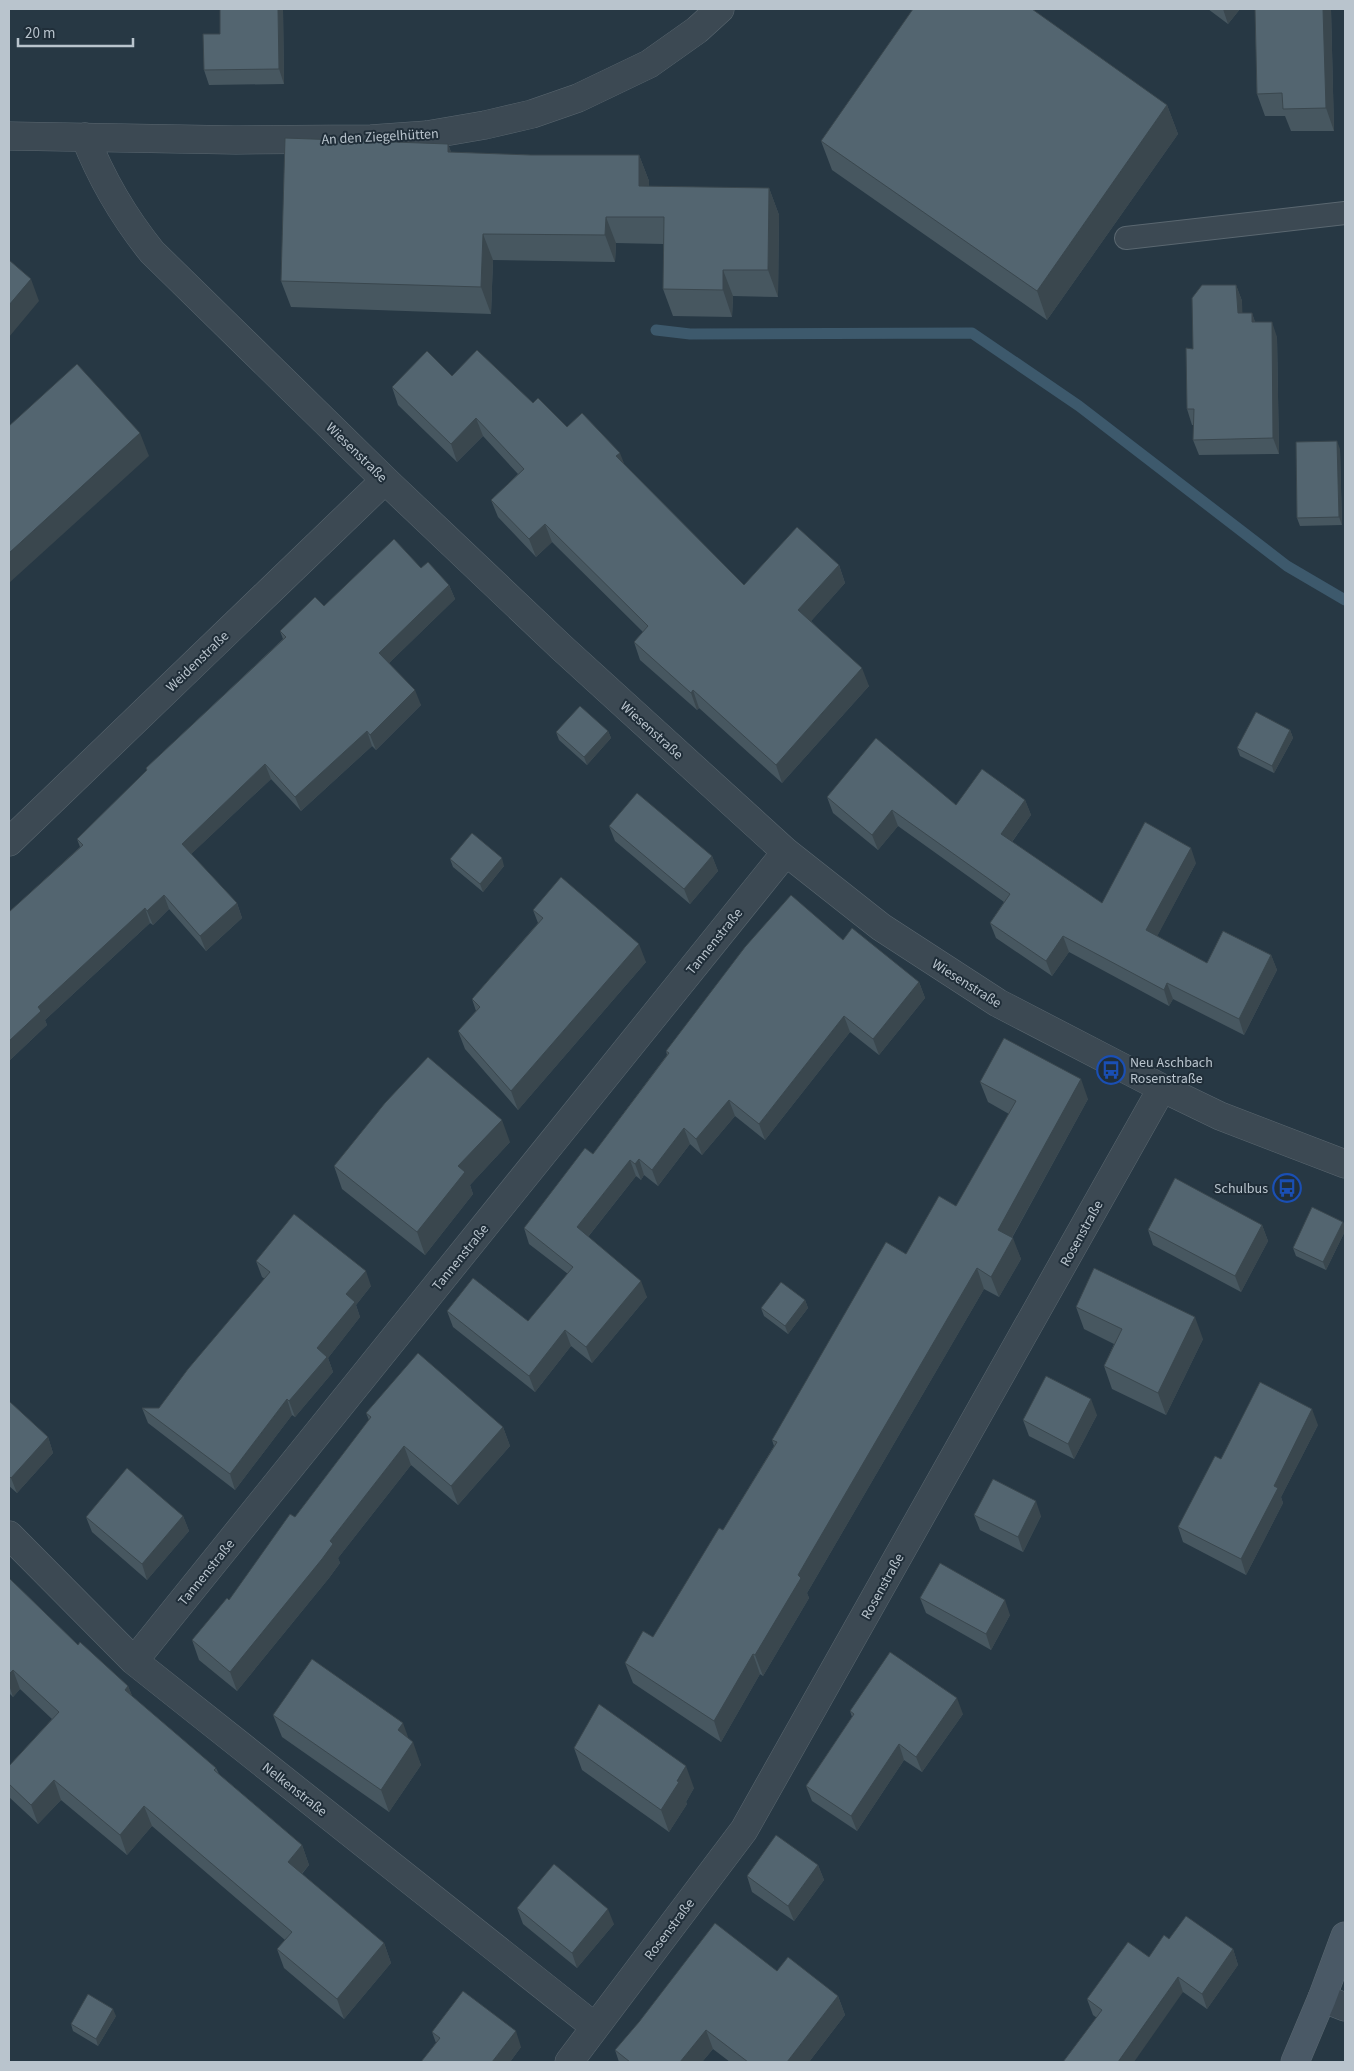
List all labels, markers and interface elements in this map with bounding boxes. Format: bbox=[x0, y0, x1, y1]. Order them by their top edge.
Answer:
scale bar bbox=[18, 15, 132, 47]
text: 20 m bbox=[25, 23, 55, 44]
street label: An den Ziegelhütten bbox=[321, 124, 439, 150]
street label: Wiesenstraße bbox=[321, 418, 392, 487]
street label: Weidenstraße bbox=[162, 626, 234, 697]
street label: Wiesenstraße bbox=[615, 697, 687, 765]
street label: Tannenstraße bbox=[682, 904, 748, 979]
street label: Wiesenstraße bbox=[928, 954, 1005, 1013]
place label: Neu Aschbach Rosenstraße bbox=[1130, 1053, 1213, 1089]
bus stop icon: Neu Aschbach Rosenstraße bbox=[1096, 1055, 1126, 1085]
bus stop icon: Schulbus bbox=[1272, 1173, 1302, 1203]
place label: Schulbus bbox=[1214, 1179, 1268, 1199]
street label: Rosenstraße bbox=[1055, 1197, 1108, 1270]
street label: Tannenstraße bbox=[428, 1220, 494, 1295]
street label: Tannenstraße bbox=[174, 1535, 240, 1610]
street label: Rosenstraße bbox=[856, 1550, 909, 1623]
street label: Nelkenstraße bbox=[258, 1758, 331, 1822]
street label: Rosenstraße bbox=[640, 1894, 700, 1965]

